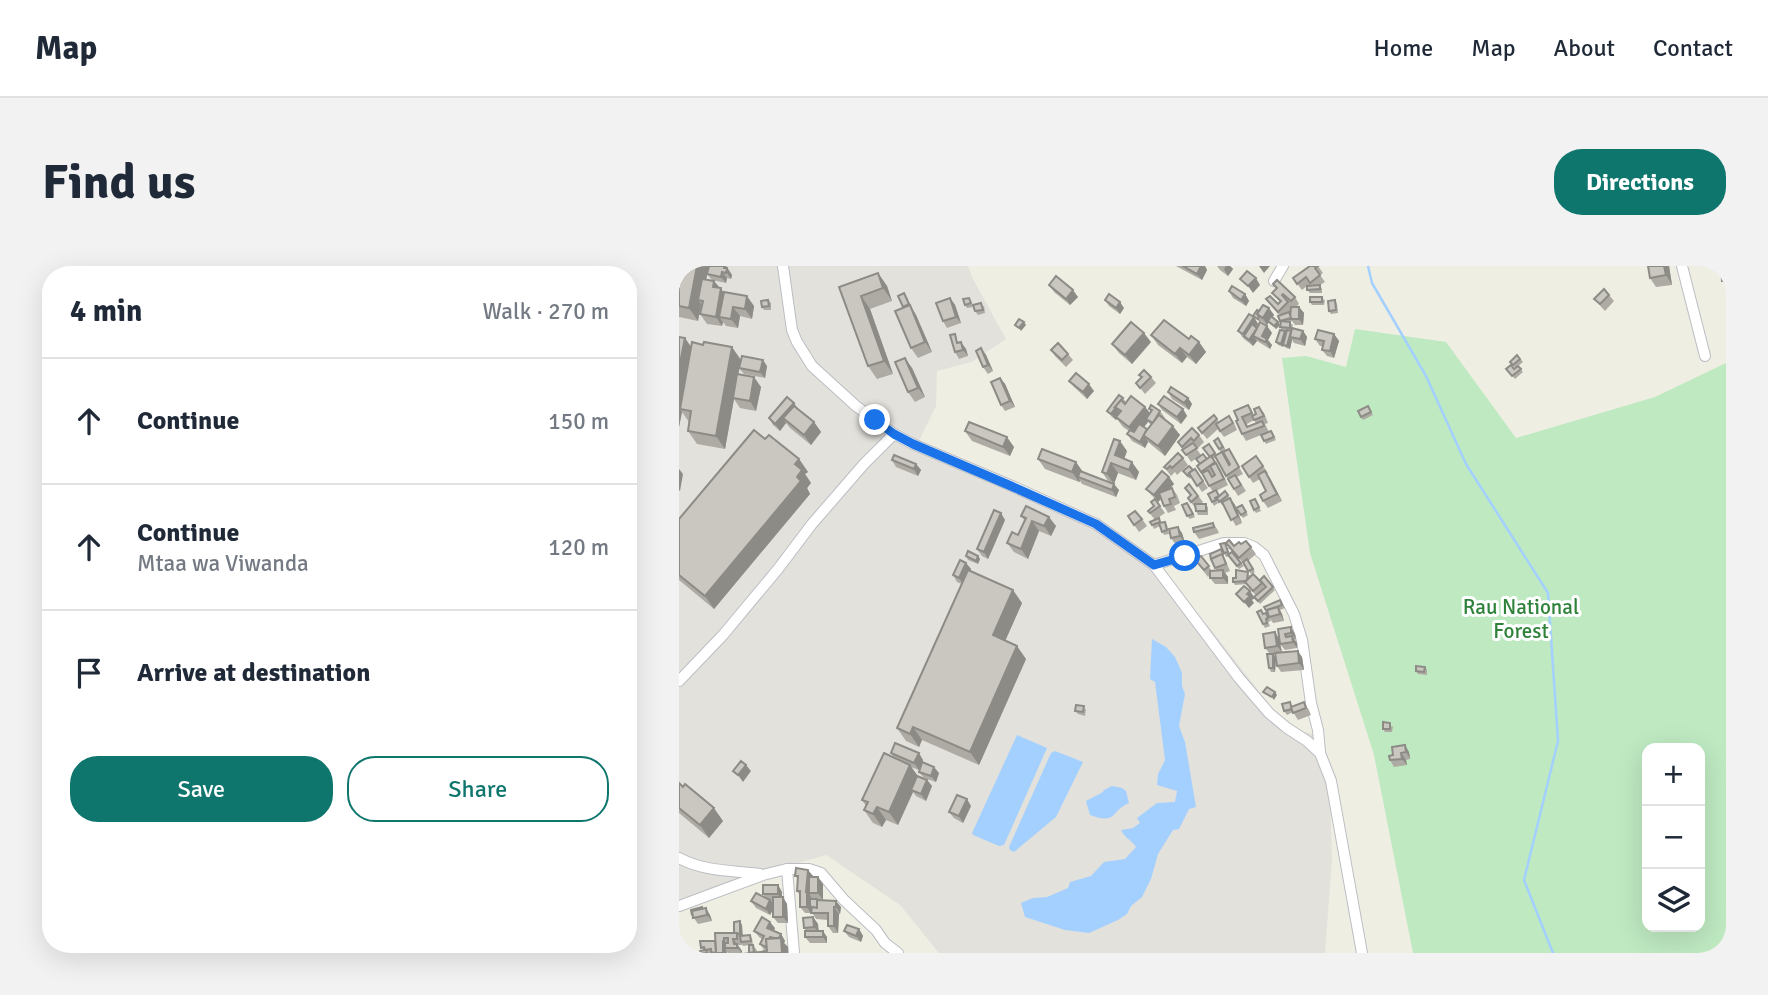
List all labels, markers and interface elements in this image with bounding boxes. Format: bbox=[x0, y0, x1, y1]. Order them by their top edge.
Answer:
text: Map bbox=[35, 28, 97, 69]
text: Home bbox=[1373, 33, 1433, 63]
text: Map bbox=[1471, 33, 1516, 63]
text: About bbox=[1554, 33, 1615, 63]
text: Contact bbox=[1653, 33, 1733, 63]
button: Directions bbox=[1554, 149, 1726, 215]
text: Find us bbox=[42, 152, 195, 212]
text: 4 min bbox=[70, 293, 142, 330]
text: Walk · 270 m bbox=[483, 297, 609, 326]
icon: ahead bbox=[70, 402, 108, 440]
route end bbox=[859, 404, 890, 435]
text: Continue bbox=[137, 405, 239, 437]
text: 150 m bbox=[548, 407, 609, 436]
text: Continue bbox=[137, 517, 239, 549]
icon: ahead bbox=[70, 528, 108, 566]
text: 120 m bbox=[548, 533, 609, 562]
route start bbox=[1169, 540, 1200, 571]
text: Mtaa wa Viwanda bbox=[137, 549, 309, 578]
park label: Rau National Forest bbox=[1463, 594, 1579, 644]
icon: arrive bbox=[70, 654, 108, 692]
text: Arrive at destination bbox=[137, 657, 370, 689]
map controls bbox=[1642, 743, 1705, 932]
button: + bbox=[1642, 743, 1705, 806]
button: Save bbox=[70, 756, 333, 822]
button: Share bbox=[347, 756, 609, 822]
button: − bbox=[1642, 806, 1705, 869]
button: layers bbox=[1642, 869, 1705, 932]

